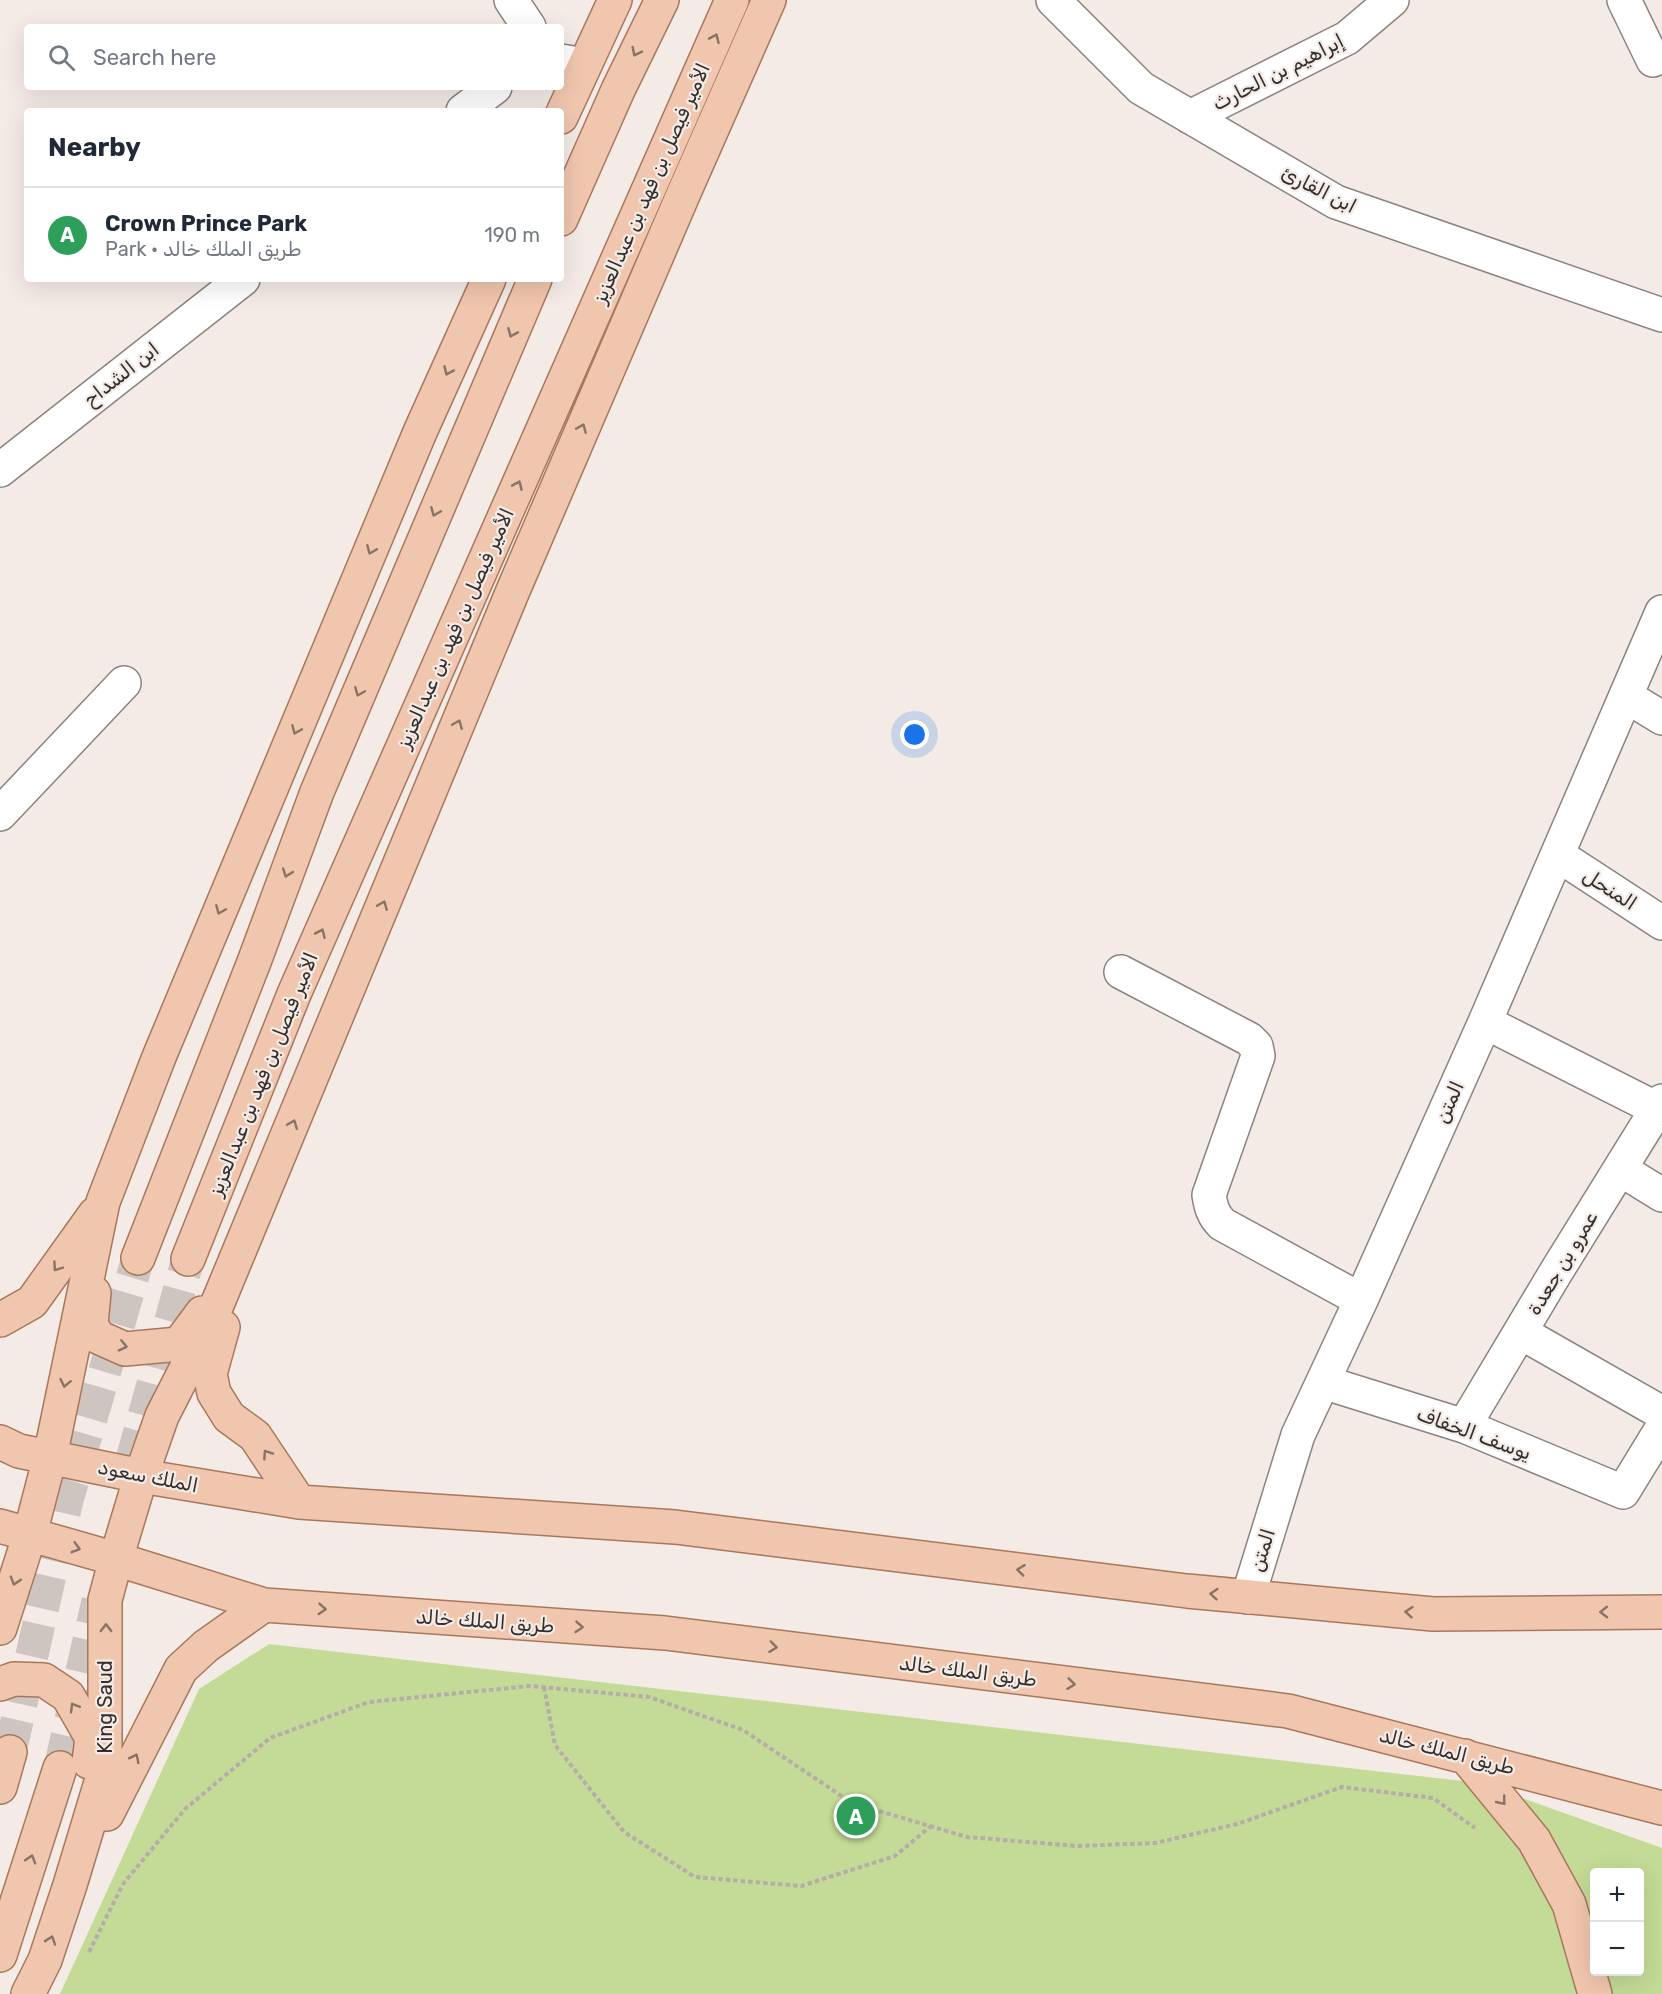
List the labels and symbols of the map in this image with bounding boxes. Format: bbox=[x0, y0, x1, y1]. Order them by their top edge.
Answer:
street label: إبراهيم بن الحارث bbox=[1208, 29, 1348, 116]
one-way arrow bbox=[708, 33, 720, 44]
one-way arrow bbox=[632, 46, 643, 57]
street label: الأمير فيصل بن فهد بن عبدالعزيز bbox=[587, 59, 715, 308]
street label: ابن القارئ bbox=[1278, 160, 1360, 218]
one-way arrow bbox=[507, 326, 519, 337]
street label: ابن الشداح bbox=[78, 337, 165, 413]
one-way arrow bbox=[443, 364, 455, 375]
one-way arrow bbox=[575, 424, 587, 435]
one-way arrow bbox=[511, 480, 523, 491]
street label: الأمير فيصل بن فهد بن عبدالعزيز bbox=[391, 504, 519, 753]
one-way arrow bbox=[430, 506, 442, 517]
one-way arrow bbox=[366, 544, 378, 555]
one-way arrow bbox=[354, 685, 366, 696]
one-way arrow bbox=[451, 720, 463, 731]
your location bbox=[900, 720, 929, 749]
one-way arrow bbox=[291, 724, 303, 735]
street label: المنحل bbox=[1579, 863, 1641, 915]
one-way arrow bbox=[282, 867, 294, 878]
one-way arrow bbox=[376, 900, 388, 911]
one-way arrow bbox=[215, 904, 227, 915]
one-way arrow bbox=[314, 928, 326, 939]
street label: الأمير فيصل بن فهد بن عبدالعزيز bbox=[203, 949, 323, 1200]
street label: المتن bbox=[1429, 1077, 1469, 1127]
one-way arrow bbox=[286, 1119, 298, 1130]
street label: عمرو بن جعدة bbox=[1522, 1206, 1603, 1319]
one-way arrow bbox=[53, 1261, 64, 1272]
one-way arrow bbox=[117, 1339, 127, 1352]
one-way arrow bbox=[59, 1378, 72, 1388]
street label: يوسف الخفاف bbox=[1414, 1401, 1534, 1465]
one-way arrow bbox=[263, 1449, 274, 1460]
street label: الملك سعود bbox=[96, 1455, 200, 1497]
street label: المتن bbox=[1244, 1526, 1280, 1574]
one-way arrow bbox=[71, 1541, 81, 1553]
one-way arrow bbox=[1016, 1565, 1025, 1577]
one-way arrow bbox=[10, 1575, 22, 1586]
one-way arrow bbox=[1210, 1588, 1219, 1601]
one-way arrow bbox=[317, 1602, 326, 1615]
street label: طريق الملك خالد bbox=[415, 1604, 555, 1638]
one-way arrow bbox=[1404, 1606, 1413, 1619]
one-way arrow bbox=[1599, 1606, 1608, 1618]
one-way arrow bbox=[575, 1621, 584, 1634]
one-way arrow bbox=[99, 1623, 112, 1632]
one-way arrow bbox=[769, 1640, 778, 1653]
street label: طريق الملك خالد bbox=[898, 1651, 1038, 1691]
street label: King Saud bbox=[93, 1660, 117, 1754]
one-way arrow bbox=[1066, 1677, 1075, 1690]
one-way arrow bbox=[70, 1703, 82, 1713]
street label: طريق الملك خالد bbox=[1377, 1723, 1517, 1779]
one-way arrow bbox=[128, 1754, 140, 1765]
pin: A bbox=[836, 1794, 876, 1838]
one-way arrow bbox=[1495, 1794, 1506, 1805]
one-way arrow bbox=[24, 1854, 36, 1865]
one-way arrow bbox=[44, 1935, 57, 1946]

